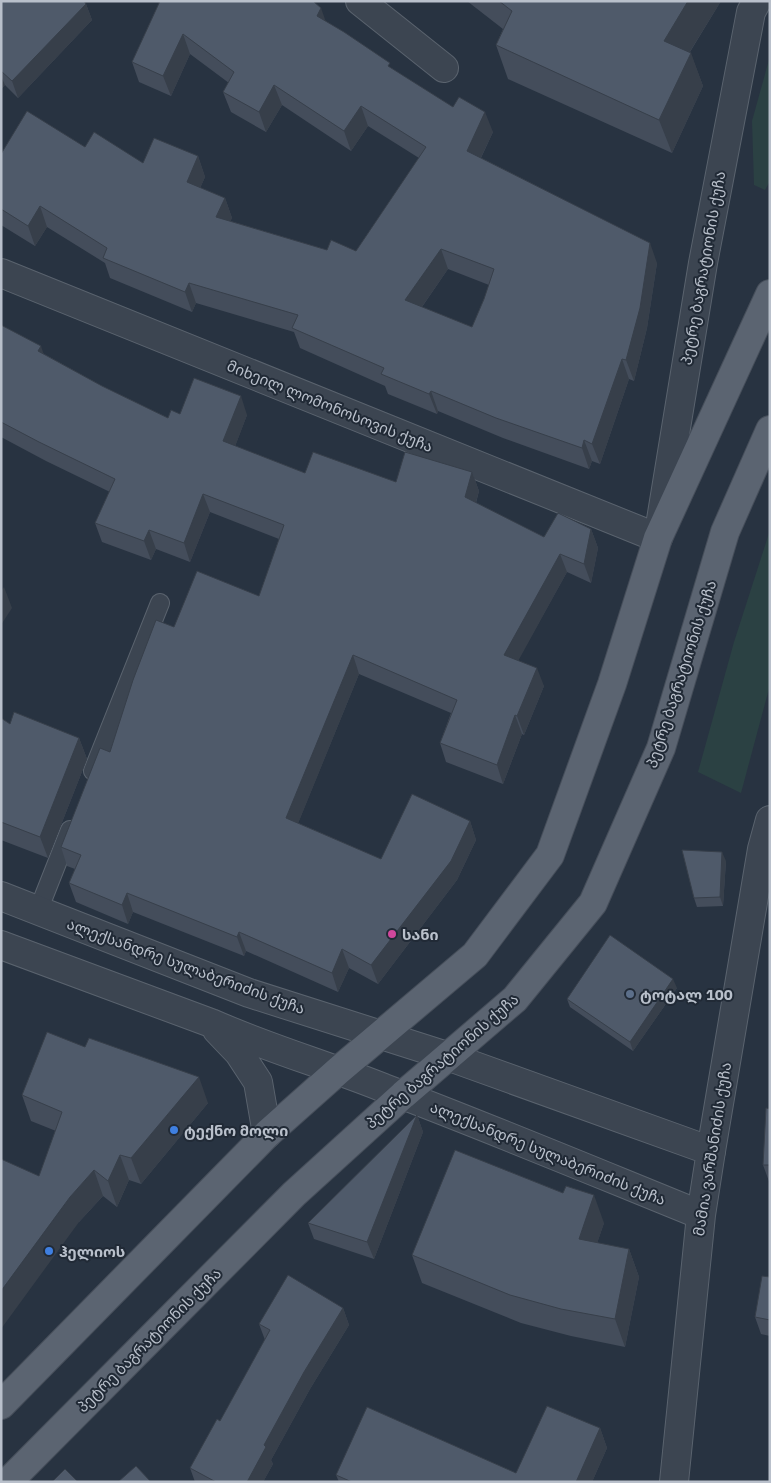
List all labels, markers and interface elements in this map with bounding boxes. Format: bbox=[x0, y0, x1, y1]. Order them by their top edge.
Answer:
street label: პეტრე ბაგრატიონის ქუჩა bbox=[677, 170, 729, 366]
street label: მიხეილ ლომონოსოვის ქუჩა bbox=[224, 356, 436, 456]
street label: პეტრე ბაგრატიონის ქუჩა bbox=[642, 578, 720, 770]
street label: ალექსანდრე სულაბერიძის ქუჩა bbox=[64, 914, 308, 1018]
place label: სანი bbox=[402, 925, 439, 944]
marker: სანი bbox=[386, 928, 398, 940]
place label: ტოტალ 100 bbox=[640, 985, 733, 1004]
marker: ტოტალ 100 bbox=[624, 988, 636, 1000]
street label: პეტრე ბაგრატიონის ქუჩა bbox=[362, 989, 522, 1133]
street label: მამია ვარშანიძის ქუჩა bbox=[689, 1061, 735, 1237]
street label: ალექსანდრე სულაბერიძის ქუჩა bbox=[428, 1097, 668, 1209]
place label: ტექნო მოლი bbox=[184, 1121, 288, 1140]
marker: ტექნო მოლი bbox=[168, 1124, 180, 1136]
place label: ჰელიოს bbox=[59, 1242, 125, 1261]
marker: ჰელიოს bbox=[43, 1245, 55, 1257]
street label: პეტრე ბაგრატიონის ქუჩა bbox=[73, 1264, 225, 1416]

